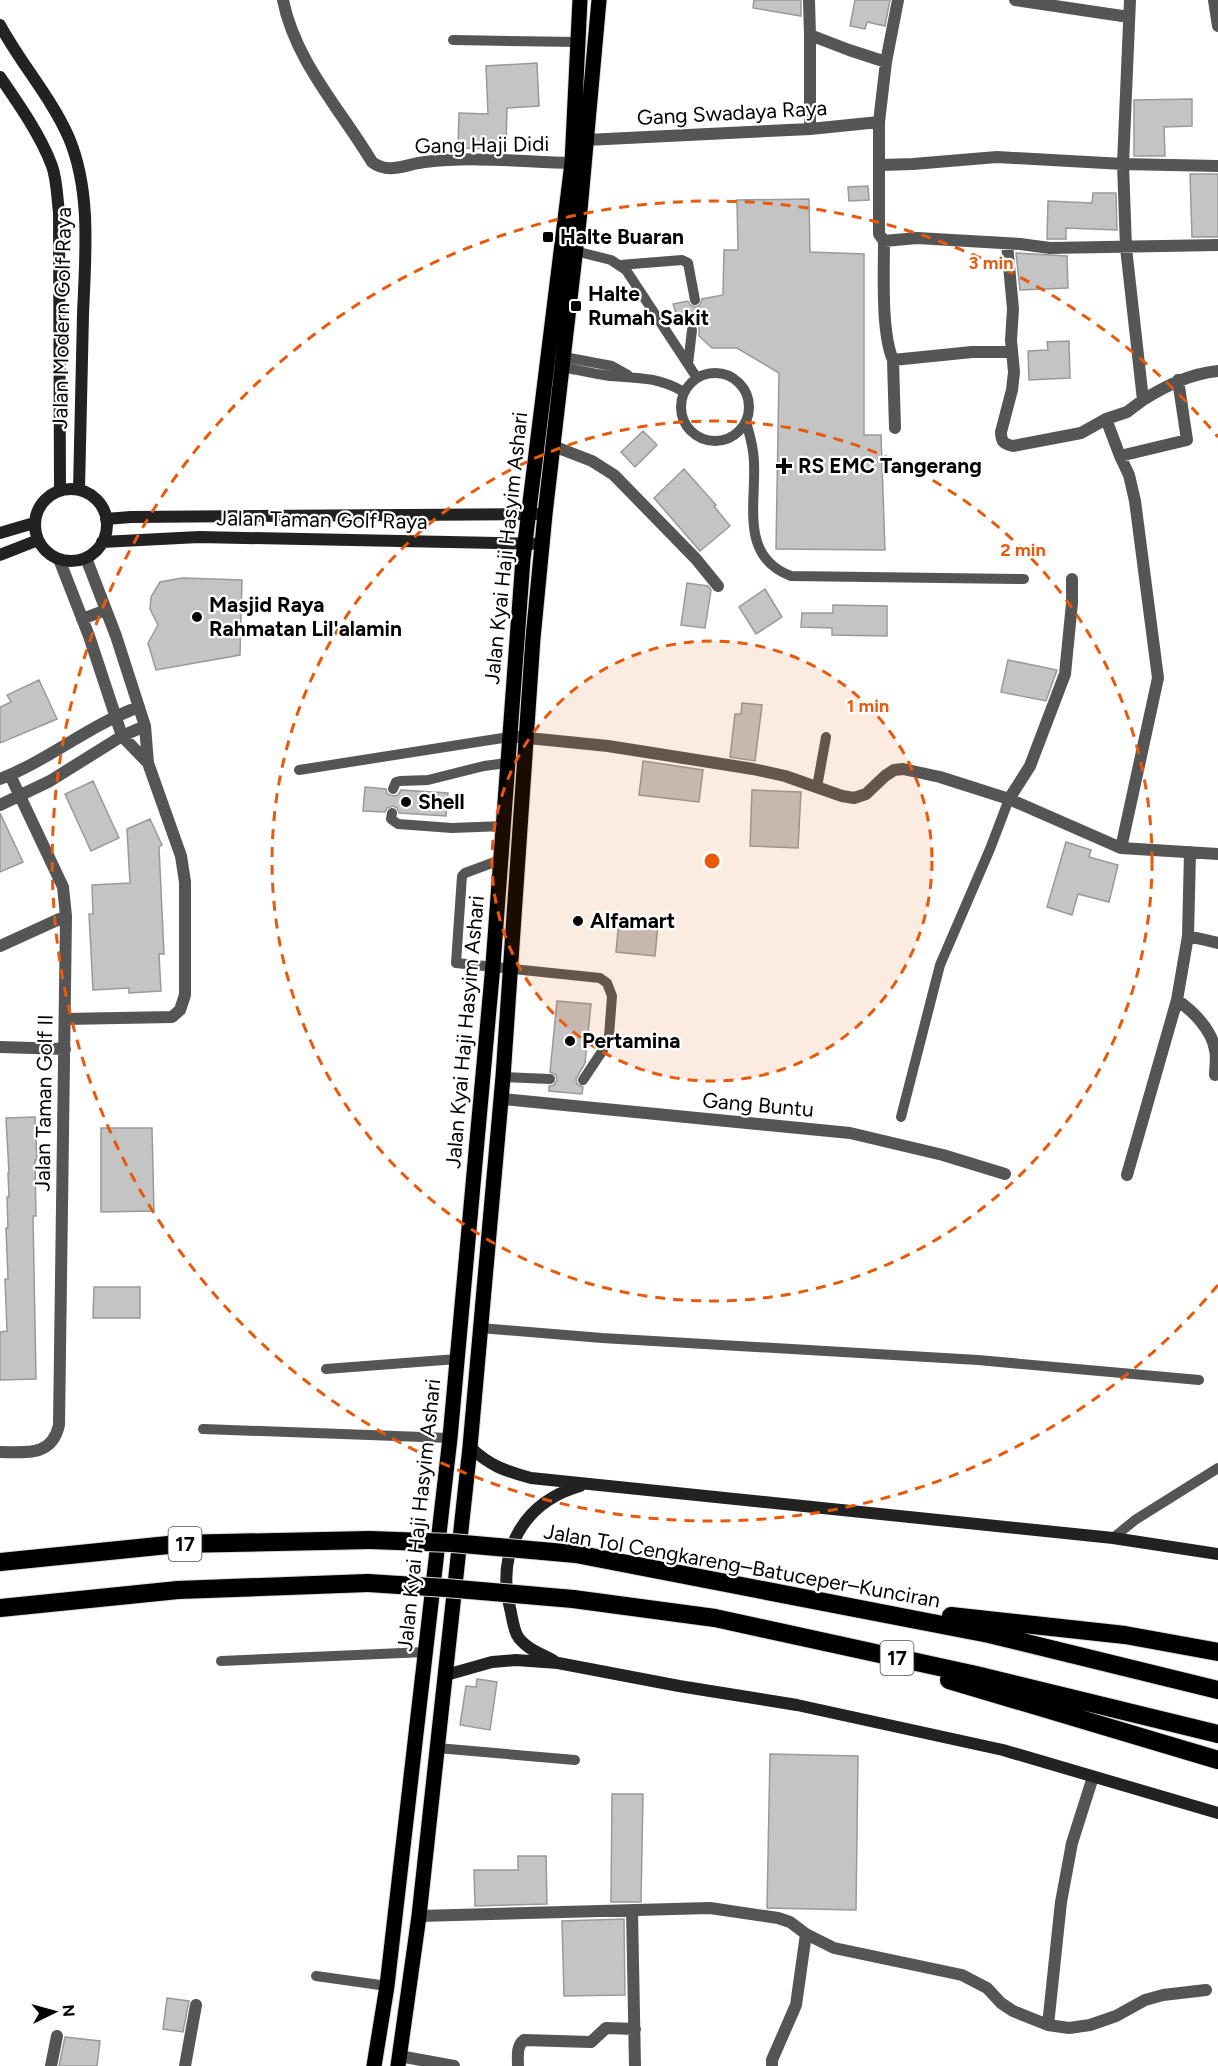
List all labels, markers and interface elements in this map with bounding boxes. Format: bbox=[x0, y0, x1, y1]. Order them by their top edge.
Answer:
street label: Gang Swadaya Raya bbox=[636, 95, 828, 130]
street label: Gang Haji Didi bbox=[414, 131, 549, 158]
street label: Jalan Modern Golf Raya bbox=[47, 207, 76, 429]
place label: Halte Buaran bbox=[560, 224, 684, 249]
marker: Halte Buaran bbox=[541, 230, 555, 244]
text: 3 min bbox=[969, 252, 1013, 274]
place label: Halte Rumah Sakit bbox=[588, 281, 709, 330]
marker: Halte Rumah Sakit bbox=[569, 299, 583, 313]
street label: Jalan Kyai Haji Hasyim Ashari bbox=[479, 410, 532, 685]
place label: RS EMC Tangerang bbox=[798, 453, 982, 478]
marker: RS EMC Tangerang bbox=[775, 457, 793, 475]
street label: Jalan Taman Golf Raya bbox=[216, 505, 428, 534]
text: 2 min bbox=[1000, 539, 1046, 561]
place label: Masjid Raya Rahmatan Lil'alamin bbox=[209, 592, 402, 641]
marker: Masjid Raya Rahmatan Lil'alamin bbox=[190, 610, 204, 624]
text: 1 min bbox=[847, 695, 889, 717]
place label: Shell bbox=[418, 789, 465, 814]
marker: Shell bbox=[399, 795, 413, 809]
centre of rings bbox=[702, 851, 722, 871]
street label: Jalan Kyai Haji Hasyim Ashari bbox=[440, 894, 489, 1169]
place label: Alfamart bbox=[590, 908, 675, 933]
marker: Alfamart bbox=[571, 914, 585, 928]
street label: Jalan Taman Golf II bbox=[29, 1014, 58, 1192]
place label: Pertamina bbox=[582, 1028, 680, 1053]
marker: Pertamina bbox=[563, 1034, 577, 1048]
street label: Gang Buntu bbox=[701, 1087, 815, 1122]
street label: Jalan Kyai Haji Hasyim Ashari bbox=[392, 1377, 445, 1652]
street label: Jalan Tol Cengkareng–Batuceper–Kunciran bbox=[542, 1518, 942, 1613]
road number: 17 bbox=[168, 1527, 201, 1561]
road number: 17 bbox=[880, 1641, 914, 1675]
north arrow bbox=[24, 1982, 84, 2042]
text: N bbox=[58, 2004, 78, 2018]

